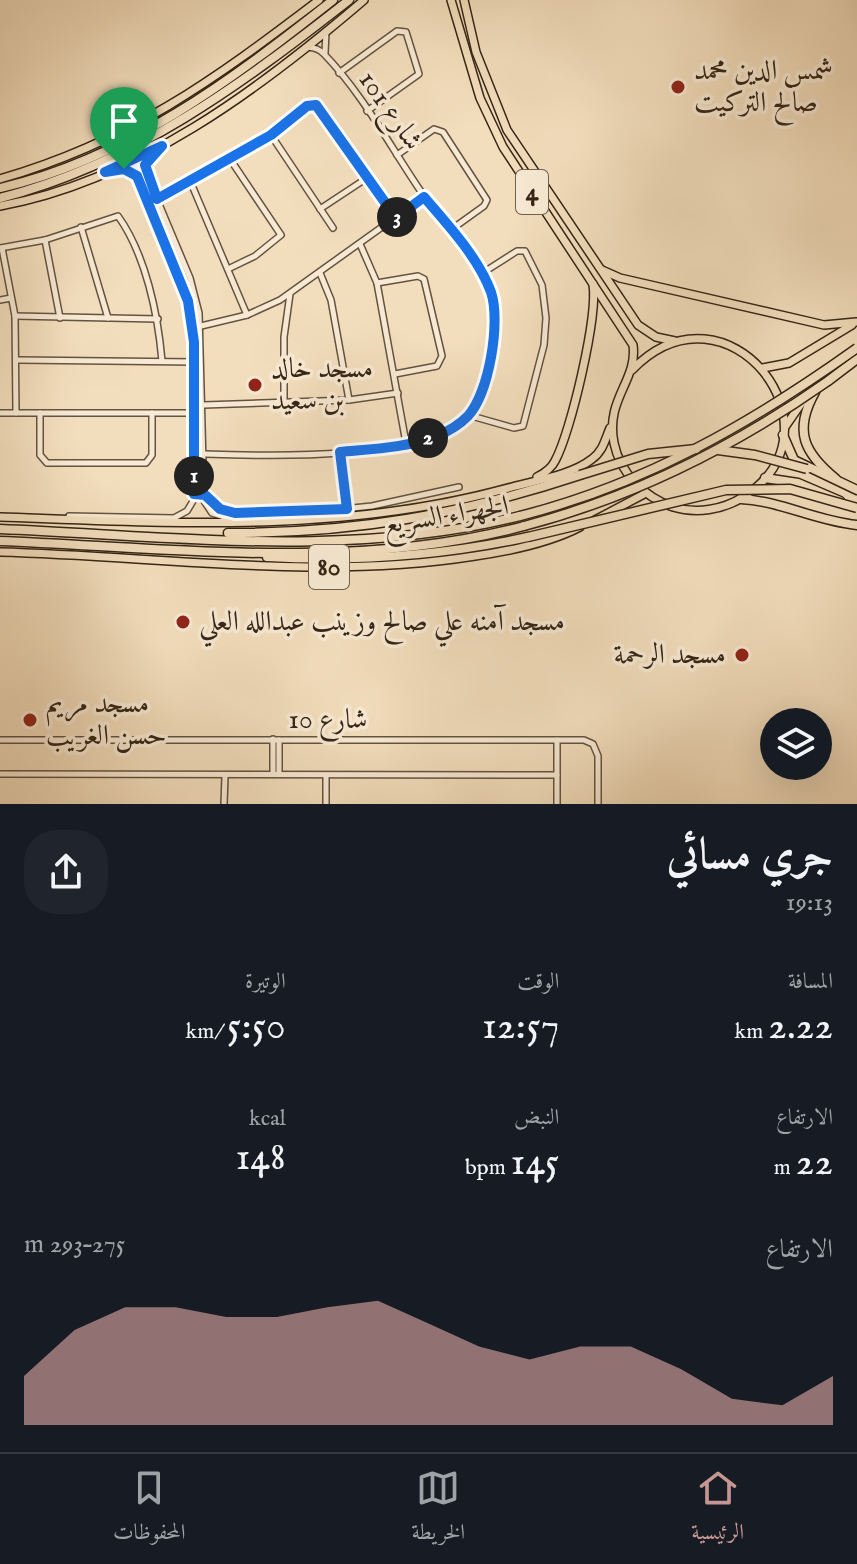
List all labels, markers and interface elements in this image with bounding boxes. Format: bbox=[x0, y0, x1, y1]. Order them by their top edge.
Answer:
place label: شمس الدين محمد صالح التركيت bbox=[694, 54, 833, 126]
street label: شارع 101 bbox=[347, 64, 430, 160]
marker: شمس الدين محمد صالح التركيت bbox=[669, 78, 687, 96]
pin bbox=[90, 87, 158, 169]
icon: arrive bbox=[102, 99, 146, 143]
road number: 4 bbox=[516, 170, 548, 214]
pin: 3 bbox=[377, 197, 417, 237]
text: 3 bbox=[393, 203, 401, 231]
place label: مسجد خالد بن سعيد bbox=[271, 352, 373, 419]
marker: مسجد خالد بن سعيد bbox=[246, 376, 264, 394]
pin: 2 bbox=[408, 418, 448, 458]
text: 2 bbox=[423, 424, 433, 452]
pin: 1 bbox=[174, 456, 214, 496]
text: 1 bbox=[190, 462, 198, 490]
street label: الجهراء السريع bbox=[381, 489, 512, 549]
road number: 80 bbox=[309, 545, 349, 589]
place label: مسجد آمنه علي صالح وزينب عبدالله العلي bbox=[199, 604, 565, 647]
marker: مسجد آمنه علي صالح وزينب عبدالله العلي bbox=[174, 613, 192, 631]
place label: مسجد الرحمة bbox=[614, 638, 726, 673]
marker: مسجد الرحمة bbox=[733, 646, 751, 664]
place label: مسجد مريم حسن الغريب bbox=[46, 687, 167, 754]
street label: شارع 10 bbox=[289, 703, 367, 742]
map controls bbox=[760, 708, 832, 780]
button: layers bbox=[760, 708, 832, 780]
marker: مسجد مريم حسن الغريب bbox=[21, 711, 39, 729]
text: جري مسائي bbox=[667, 828, 833, 884]
button: share bbox=[24, 830, 108, 914]
text: 19:13 bbox=[786, 886, 833, 919]
text: الوتيرة bbox=[245, 968, 286, 996]
text: الوقت bbox=[517, 968, 559, 996]
text: المسافة bbox=[788, 968, 833, 996]
text: 5:50 bbox=[227, 1002, 286, 1053]
text: 12:57 bbox=[482, 1002, 559, 1053]
text: 2.22 bbox=[768, 1002, 833, 1053]
text: /km bbox=[186, 1018, 227, 1046]
text: km bbox=[735, 1018, 768, 1046]
text: النبض bbox=[514, 1104, 559, 1132]
text: الارتفاع bbox=[776, 1104, 833, 1132]
text: kcal bbox=[249, 1105, 286, 1133]
text: 148 bbox=[235, 1133, 286, 1184]
text: 145 bbox=[510, 1138, 559, 1189]
text: 22 bbox=[795, 1138, 833, 1189]
text: bpm bbox=[465, 1154, 510, 1182]
text: m bbox=[774, 1154, 795, 1182]
text: 275–293 m bbox=[24, 1228, 125, 1261]
text: الارتفاع bbox=[766, 1233, 833, 1266]
tab: المحفوظات bbox=[113, 1466, 186, 1553]
tab: الخريطة bbox=[412, 1466, 465, 1553]
tab: الرئيسية bbox=[691, 1466, 744, 1553]

